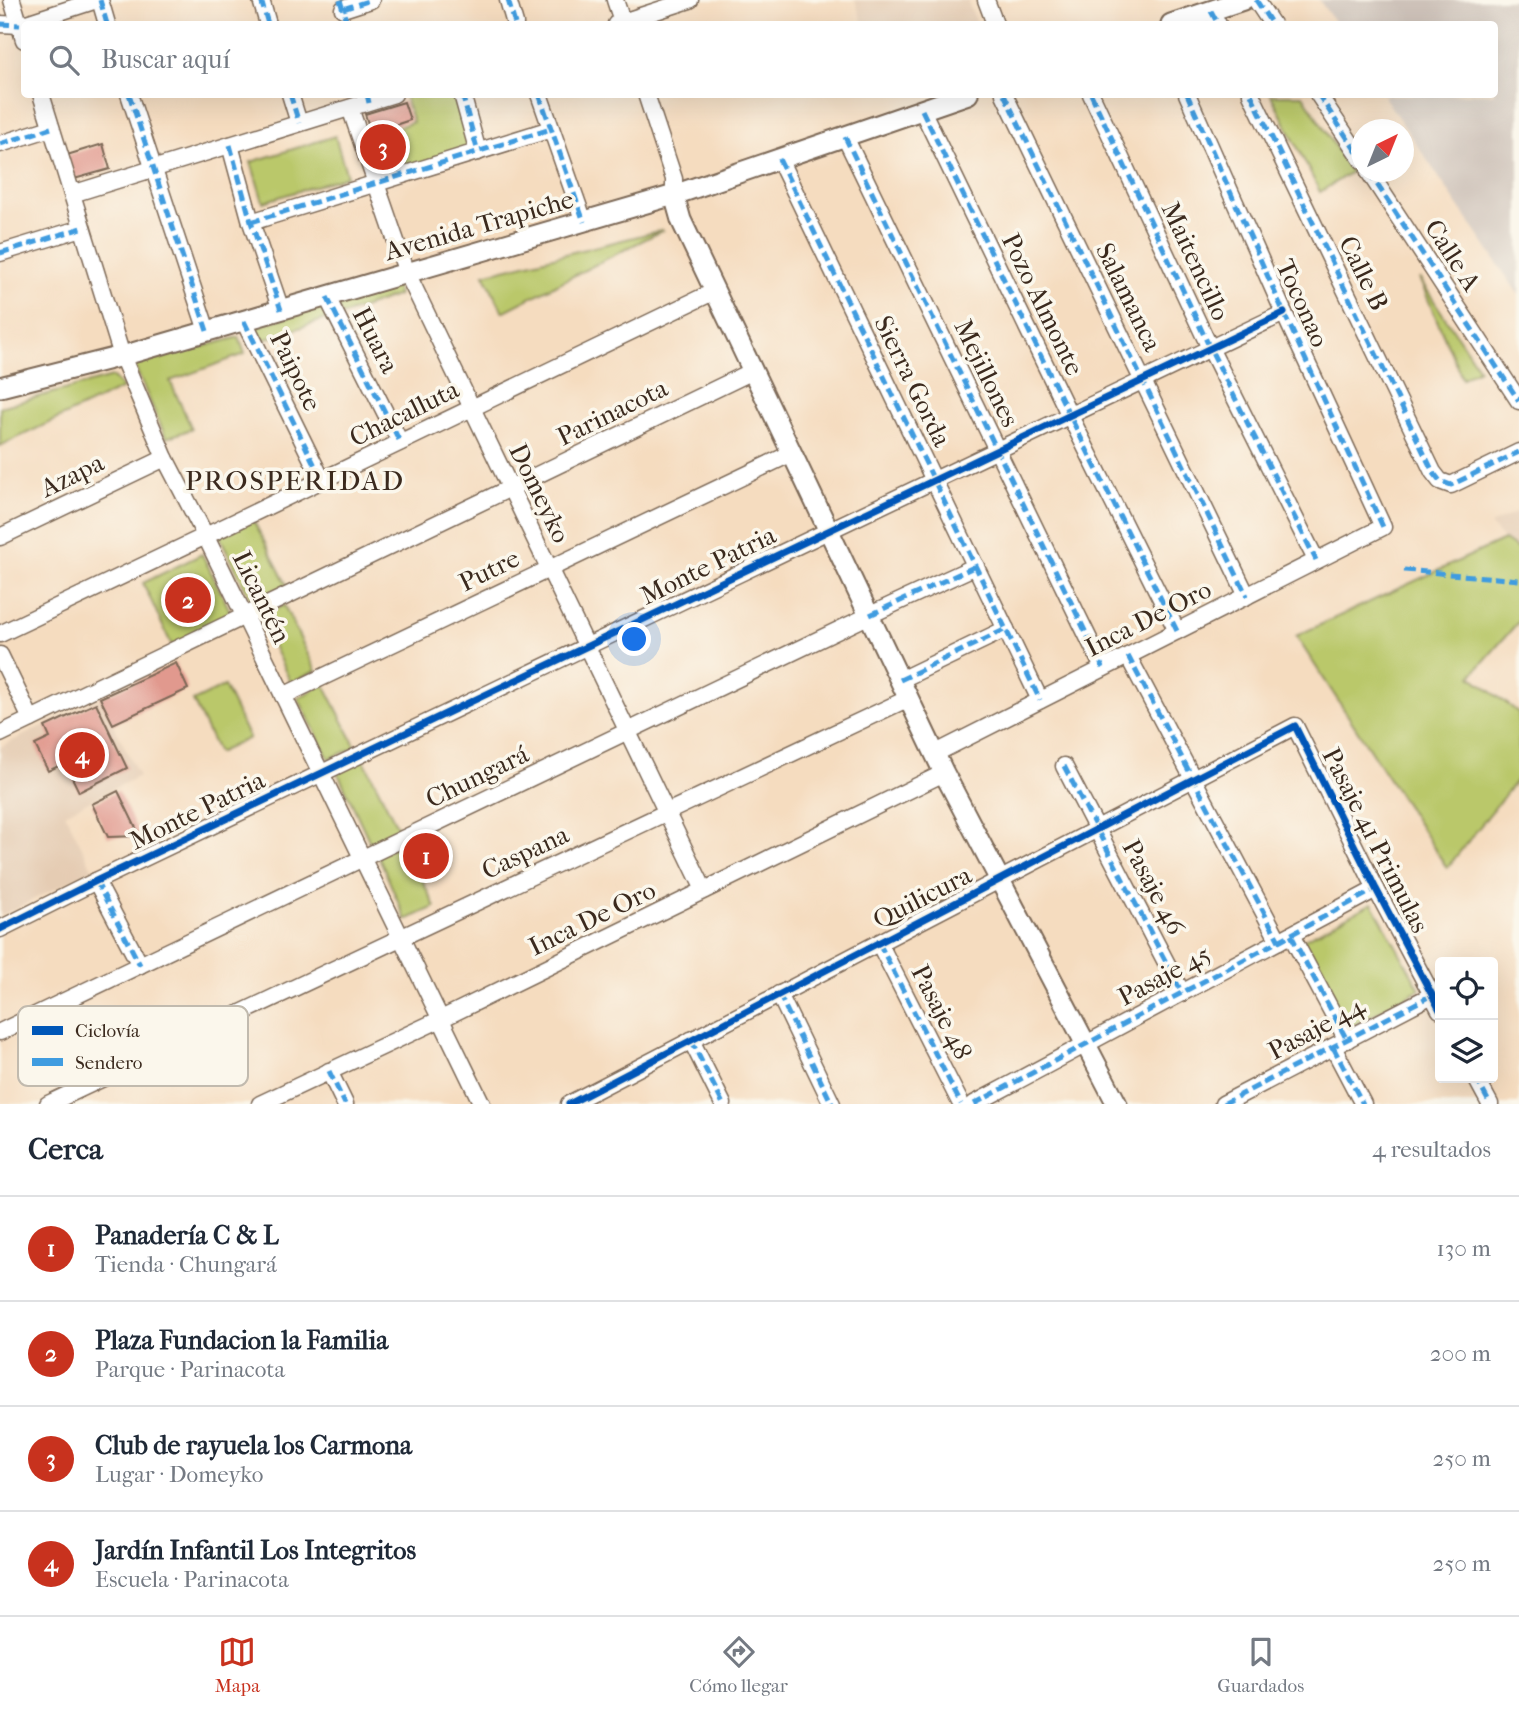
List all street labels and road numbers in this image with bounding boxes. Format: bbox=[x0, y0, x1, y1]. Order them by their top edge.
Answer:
street label: Avenida Trapiche bbox=[380, 184, 577, 268]
street label: Maitencillo bbox=[1155, 197, 1236, 325]
street label: Calle A bbox=[1418, 214, 1488, 298]
street label: Pozo Almonte bbox=[995, 228, 1090, 380]
street label: Calle B bbox=[1332, 231, 1395, 316]
street label: Salamanca bbox=[1089, 238, 1169, 357]
street label: Toconao bbox=[1269, 254, 1336, 352]
street label: Huara bbox=[346, 302, 406, 379]
street label: Sierra Gorda bbox=[868, 311, 958, 453]
street label: Mejillones bbox=[947, 315, 1026, 432]
street label: Paipote bbox=[263, 326, 328, 416]
street label: Parinacota bbox=[552, 372, 673, 452]
street label: Chacalluta bbox=[345, 373, 465, 453]
street label: Domeyko bbox=[502, 438, 577, 548]
street label: Azapa bbox=[35, 447, 110, 504]
street label: Monte Patria bbox=[636, 519, 782, 612]
street label: Putre bbox=[454, 543, 525, 598]
street label: Licantén bbox=[226, 546, 297, 648]
street label: Inca De Oro bbox=[1080, 574, 1216, 663]
street label: Chungará bbox=[421, 738, 535, 815]
street label: Pasaje 41 Primulas bbox=[1316, 742, 1436, 938]
street label: Monte Patria bbox=[125, 764, 271, 857]
street label: Caspana bbox=[477, 818, 575, 886]
street label: Pasaje 46 bbox=[1116, 834, 1192, 941]
street label: Quilicura bbox=[868, 859, 978, 935]
street label: Inca De Oro bbox=[524, 874, 661, 962]
street label: Pasaje 45 bbox=[1113, 938, 1216, 1013]
street label: Pasaje 48 bbox=[904, 960, 979, 1065]
street label: Pasaje 44 bbox=[1263, 990, 1370, 1067]

